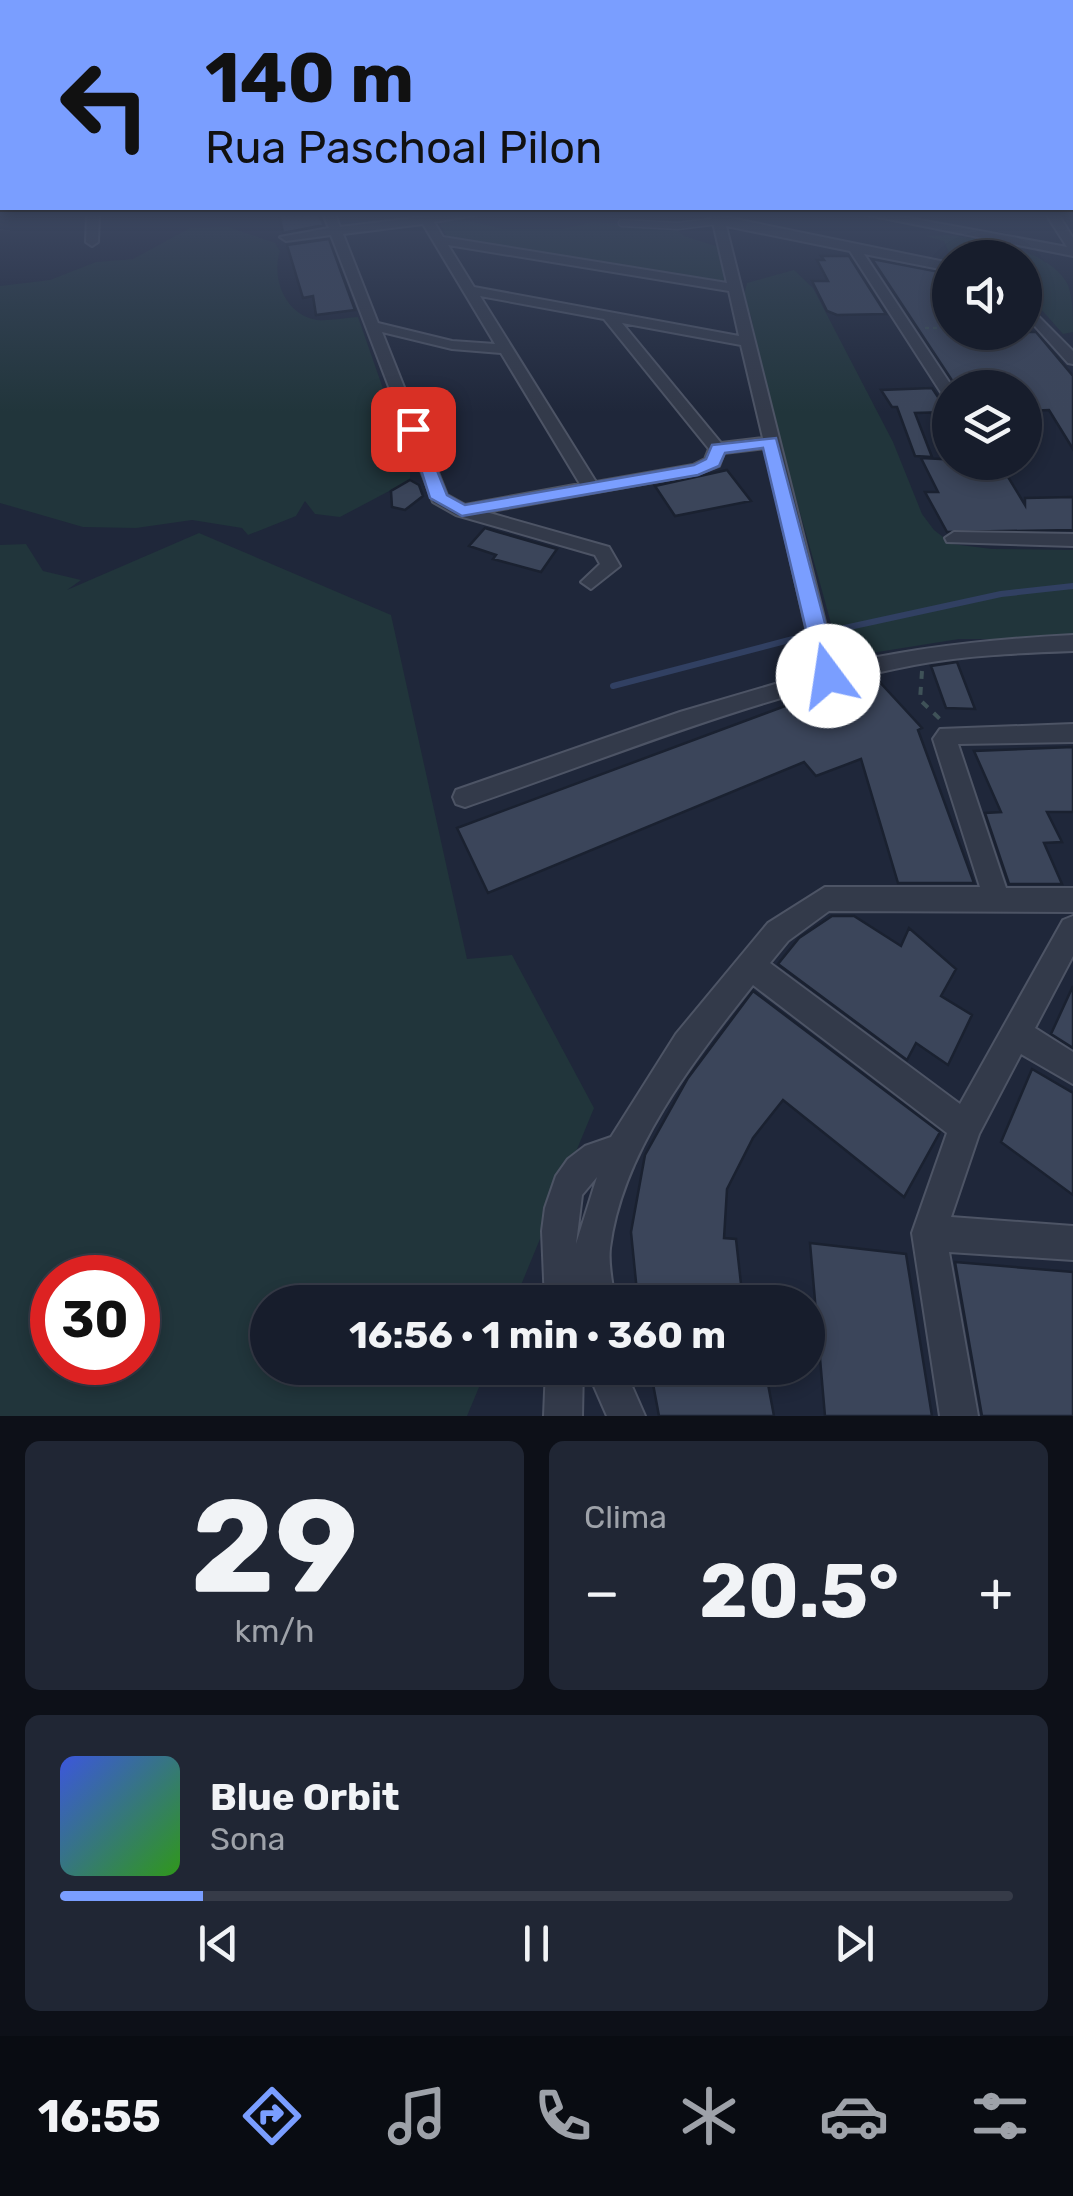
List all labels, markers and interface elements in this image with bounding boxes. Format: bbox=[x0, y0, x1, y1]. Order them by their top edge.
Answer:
text: 140 m bbox=[205, 37, 414, 120]
icon: left bbox=[40, 40, 170, 170]
text: Rua Paschoal Pilon bbox=[205, 121, 602, 174]
map controls bbox=[932, 240, 1042, 480]
button: sound bbox=[932, 240, 1042, 350]
button: layers bbox=[932, 370, 1042, 480]
pin bbox=[371, 387, 456, 472]
icon: arrive bbox=[386, 402, 441, 457]
position arrow bbox=[776, 624, 880, 728]
speed limit sign: 30 bbox=[30, 1255, 160, 1385]
text: 16:56 · 1 min · 360 m bbox=[349, 1312, 726, 1358]
text: 29 bbox=[191, 1469, 358, 1624]
text: Clima bbox=[584, 1498, 667, 1536]
text: 20.5° bbox=[699, 1547, 899, 1636]
text: − bbox=[584, 1560, 620, 1625]
text: + bbox=[979, 1560, 1013, 1625]
text: km/h bbox=[235, 1612, 314, 1650]
text: Blue Orbit bbox=[210, 1774, 400, 1820]
text: Sona bbox=[210, 1820, 285, 1858]
icon: previous bbox=[191, 1916, 246, 1971]
icon: pause bbox=[509, 1916, 564, 1971]
icon: next bbox=[827, 1916, 882, 1971]
icon: directions bbox=[237, 2081, 307, 2151]
icon: music bbox=[382, 2081, 452, 2151]
icon: phone bbox=[528, 2081, 598, 2151]
icon: climate bbox=[674, 2081, 744, 2151]
icon: car bbox=[819, 2081, 889, 2151]
icon: filters bbox=[965, 2081, 1035, 2151]
text: 16:55 bbox=[38, 2090, 161, 2143]

